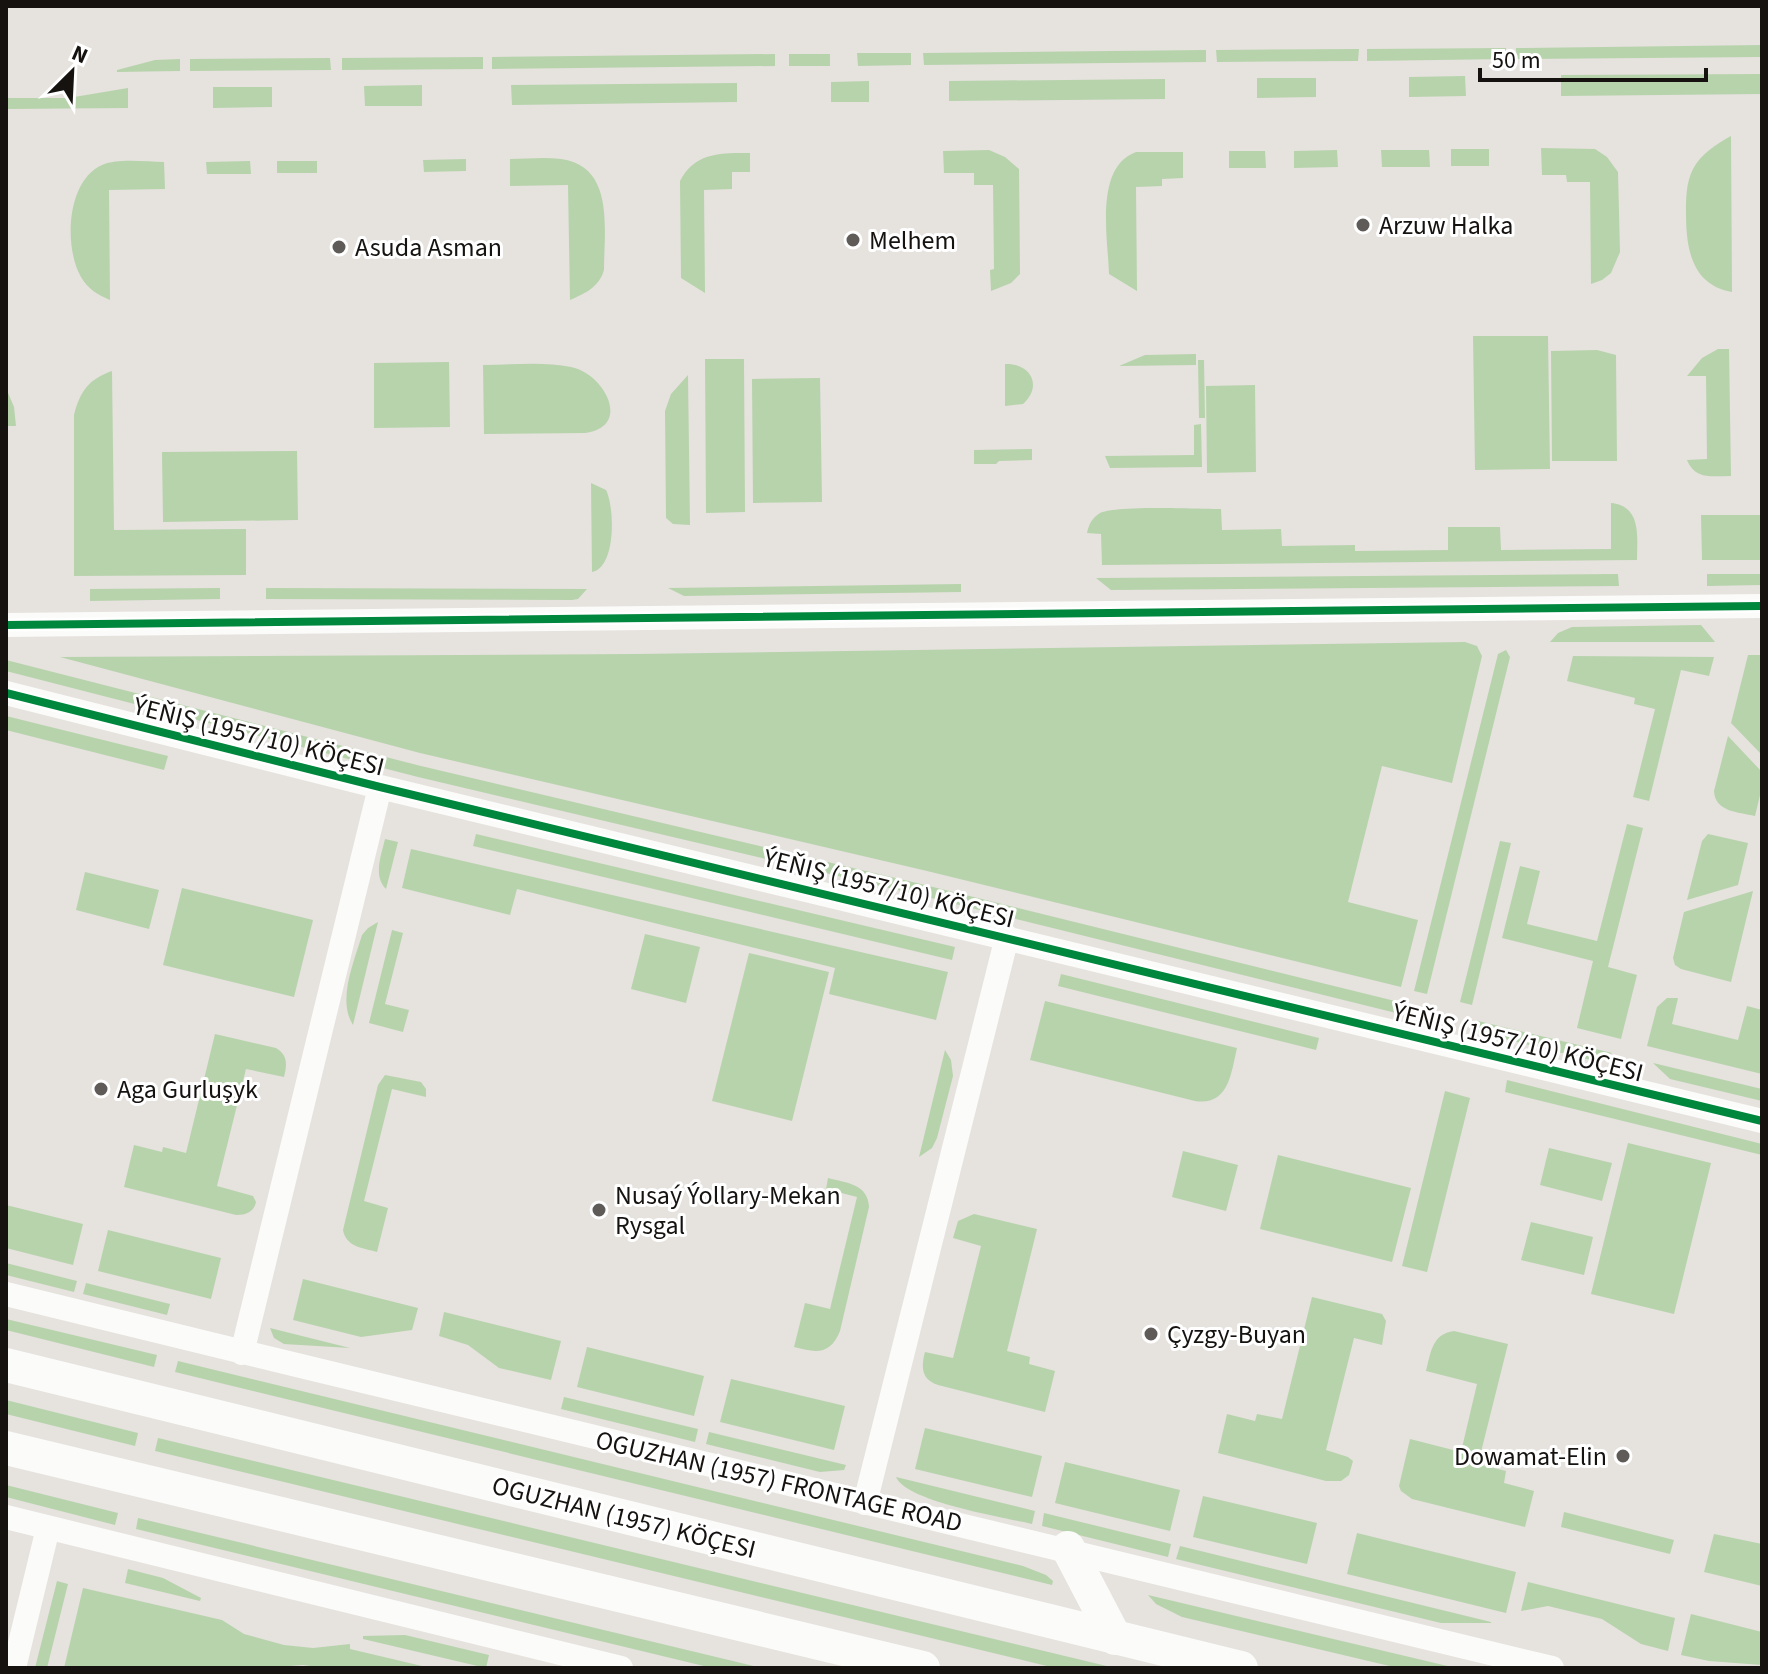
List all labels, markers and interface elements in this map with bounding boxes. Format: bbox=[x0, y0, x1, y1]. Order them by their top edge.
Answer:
north arrow bbox=[32, 32, 112, 112]
scale bar bbox=[1480, 32, 1706, 82]
text: N bbox=[67, 37, 93, 72]
text: 50 m bbox=[1492, 43, 1541, 78]
place label: Arzuw Halka bbox=[1379, 207, 1513, 244]
marker: Arzuw Halka bbox=[1354, 216, 1372, 234]
place label: Melhem bbox=[869, 222, 956, 259]
place label: Asuda Asman bbox=[355, 229, 502, 266]
marker: Melhem bbox=[844, 231, 862, 249]
marker: Asuda Asman bbox=[330, 238, 348, 256]
street label: ÝEŇIŞ (1957/10) KÖÇESI bbox=[129, 687, 388, 786]
street label: ÝEŇIŞ (1957/10) KÖÇESI bbox=[759, 839, 1018, 938]
street label: ÝEŇIŞ (1957/10) KÖÇESI bbox=[1388, 993, 1647, 1092]
place label: Aga Gurluşyk bbox=[117, 1071, 258, 1108]
marker: Aga Gurluşyk bbox=[92, 1080, 110, 1098]
place label: Nusaý Ýollary-Mekan Rysgal bbox=[615, 1177, 841, 1244]
marker: Nusaý Ýollary-Mekan Rysgal bbox=[590, 1201, 608, 1219]
place label: Çyzgy-Buyan bbox=[1167, 1316, 1306, 1353]
marker: Çyzgy-Buyan bbox=[1142, 1325, 1160, 1343]
street label: OGUZHAN (1957) FRONTAGE ROAD bbox=[592, 1421, 966, 1542]
place label: Dowamat-Elin bbox=[1454, 1438, 1607, 1475]
marker: Dowamat-Elin bbox=[1614, 1447, 1632, 1465]
street label: OGUZHAN (1957) KÖÇESI bbox=[488, 1467, 760, 1568]

